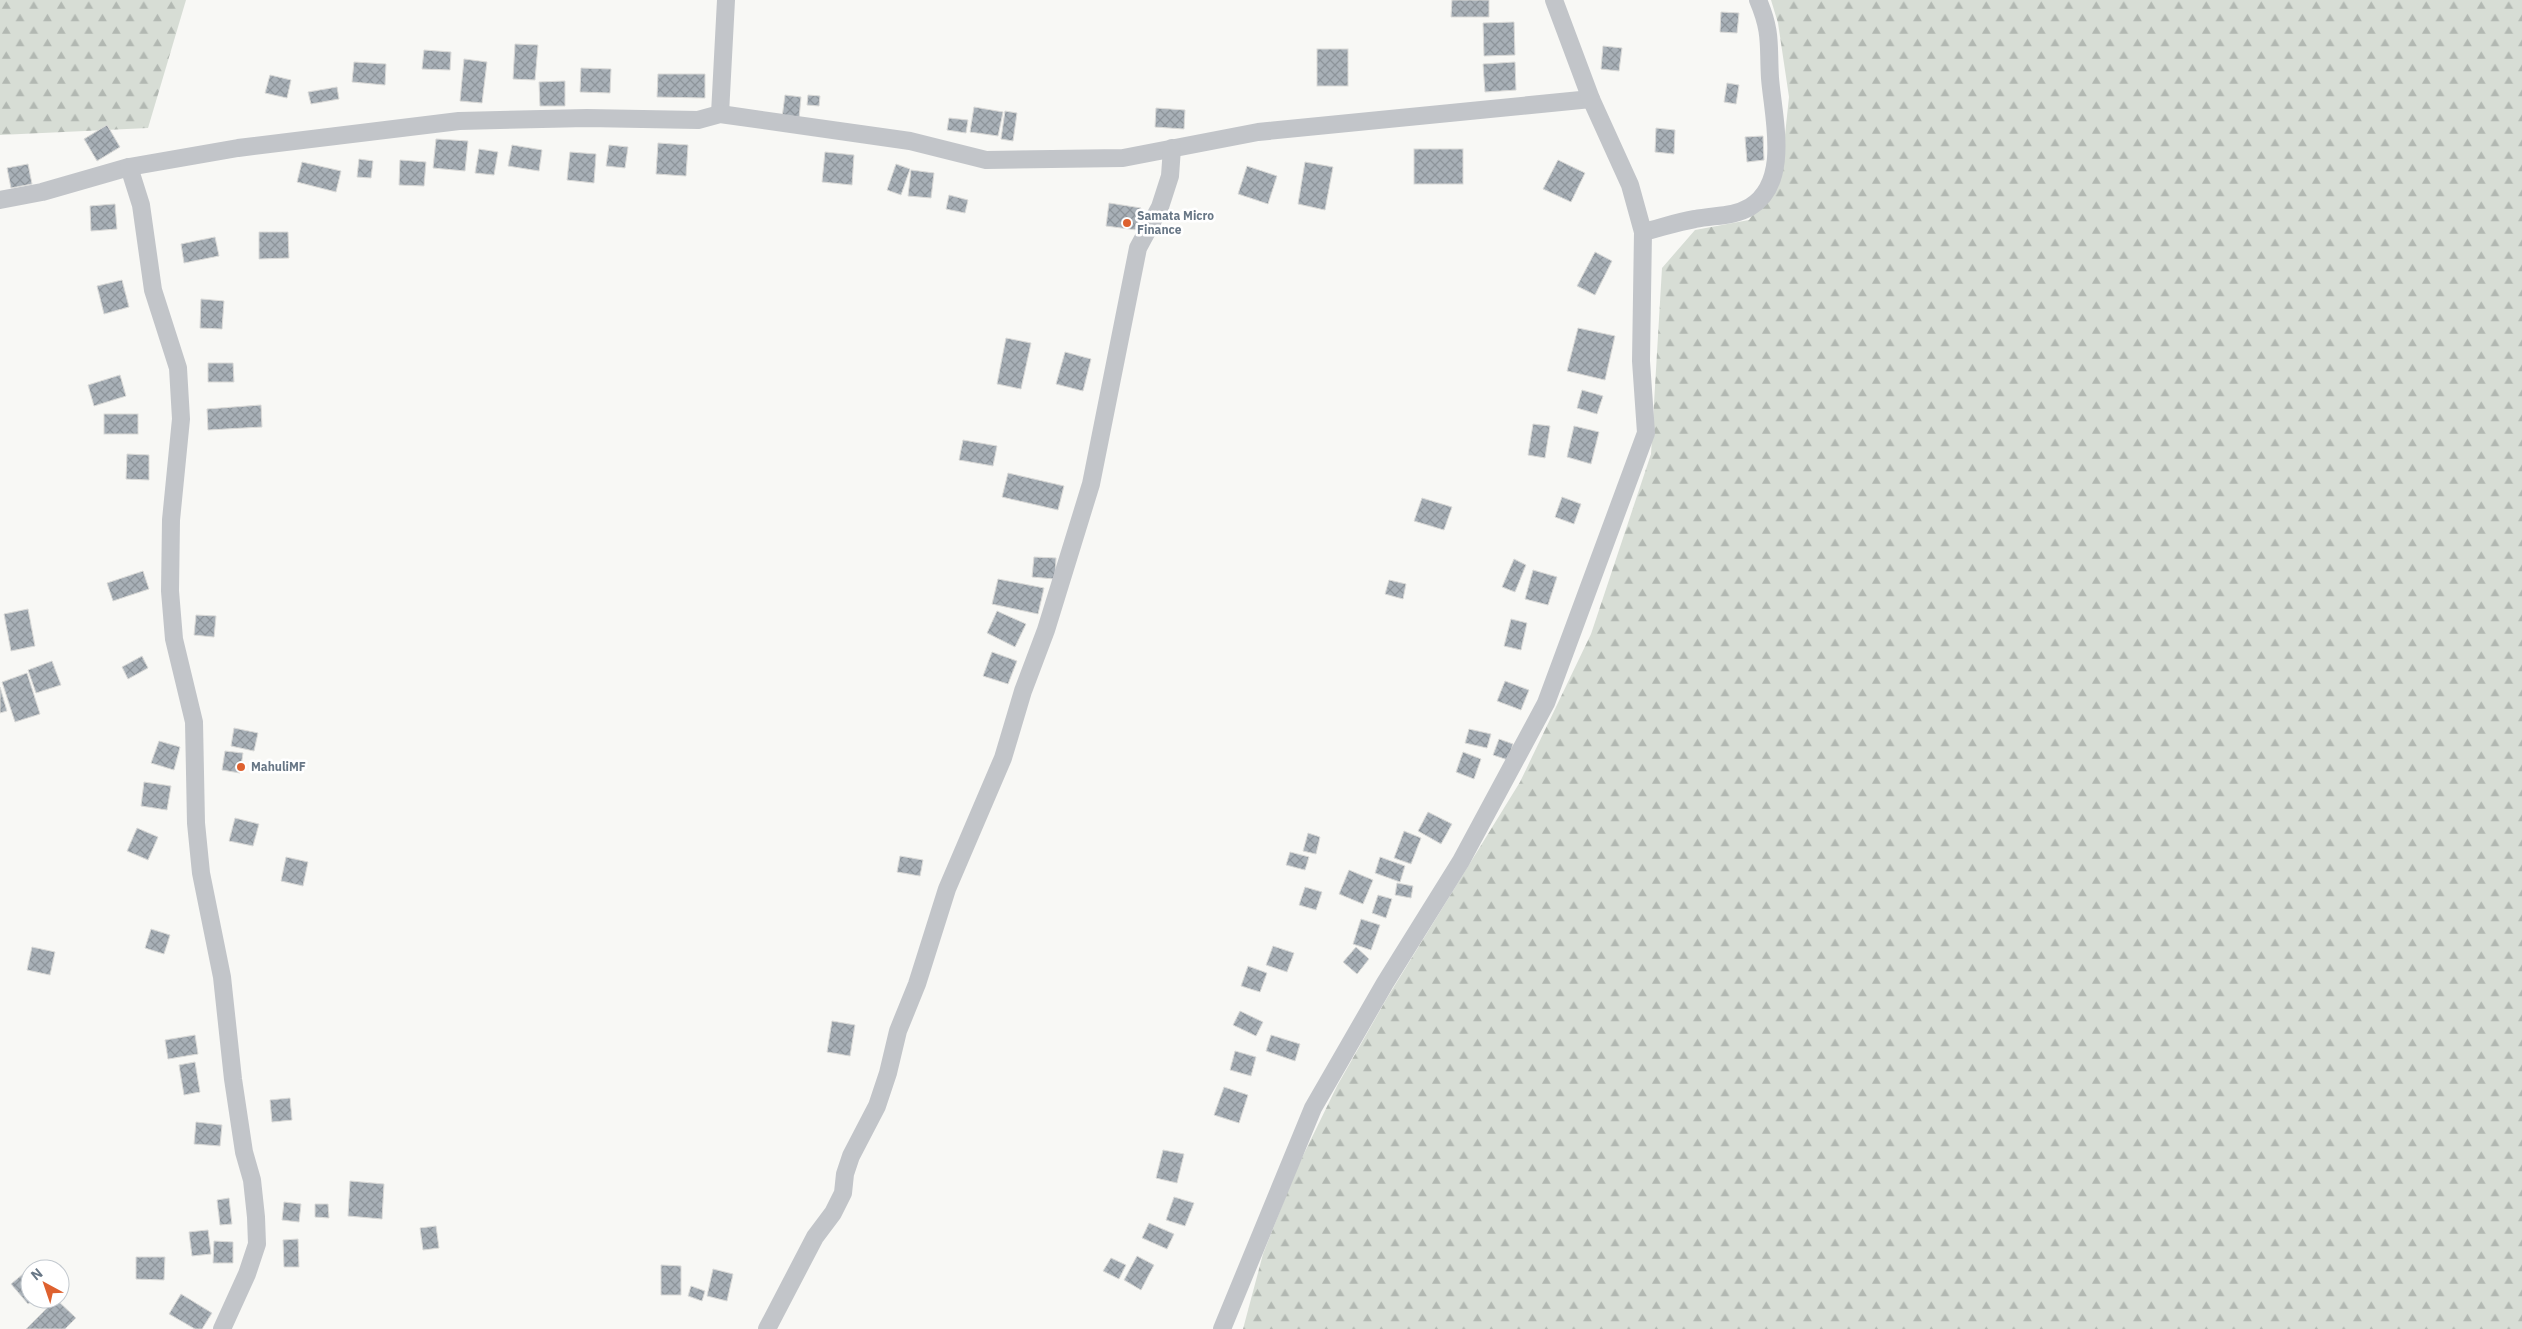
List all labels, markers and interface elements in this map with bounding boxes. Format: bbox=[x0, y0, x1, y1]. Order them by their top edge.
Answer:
place label: Samata Micro Finance bbox=[1137, 208, 1214, 237]
marker: Samata Micro Finance bbox=[1121, 217, 1133, 229]
place label: MahuliMF bbox=[251, 759, 306, 774]
marker: MahuliMF bbox=[235, 761, 247, 773]
north arrow bbox=[20, 1259, 70, 1309]
text: N bbox=[27, 1264, 46, 1284]

